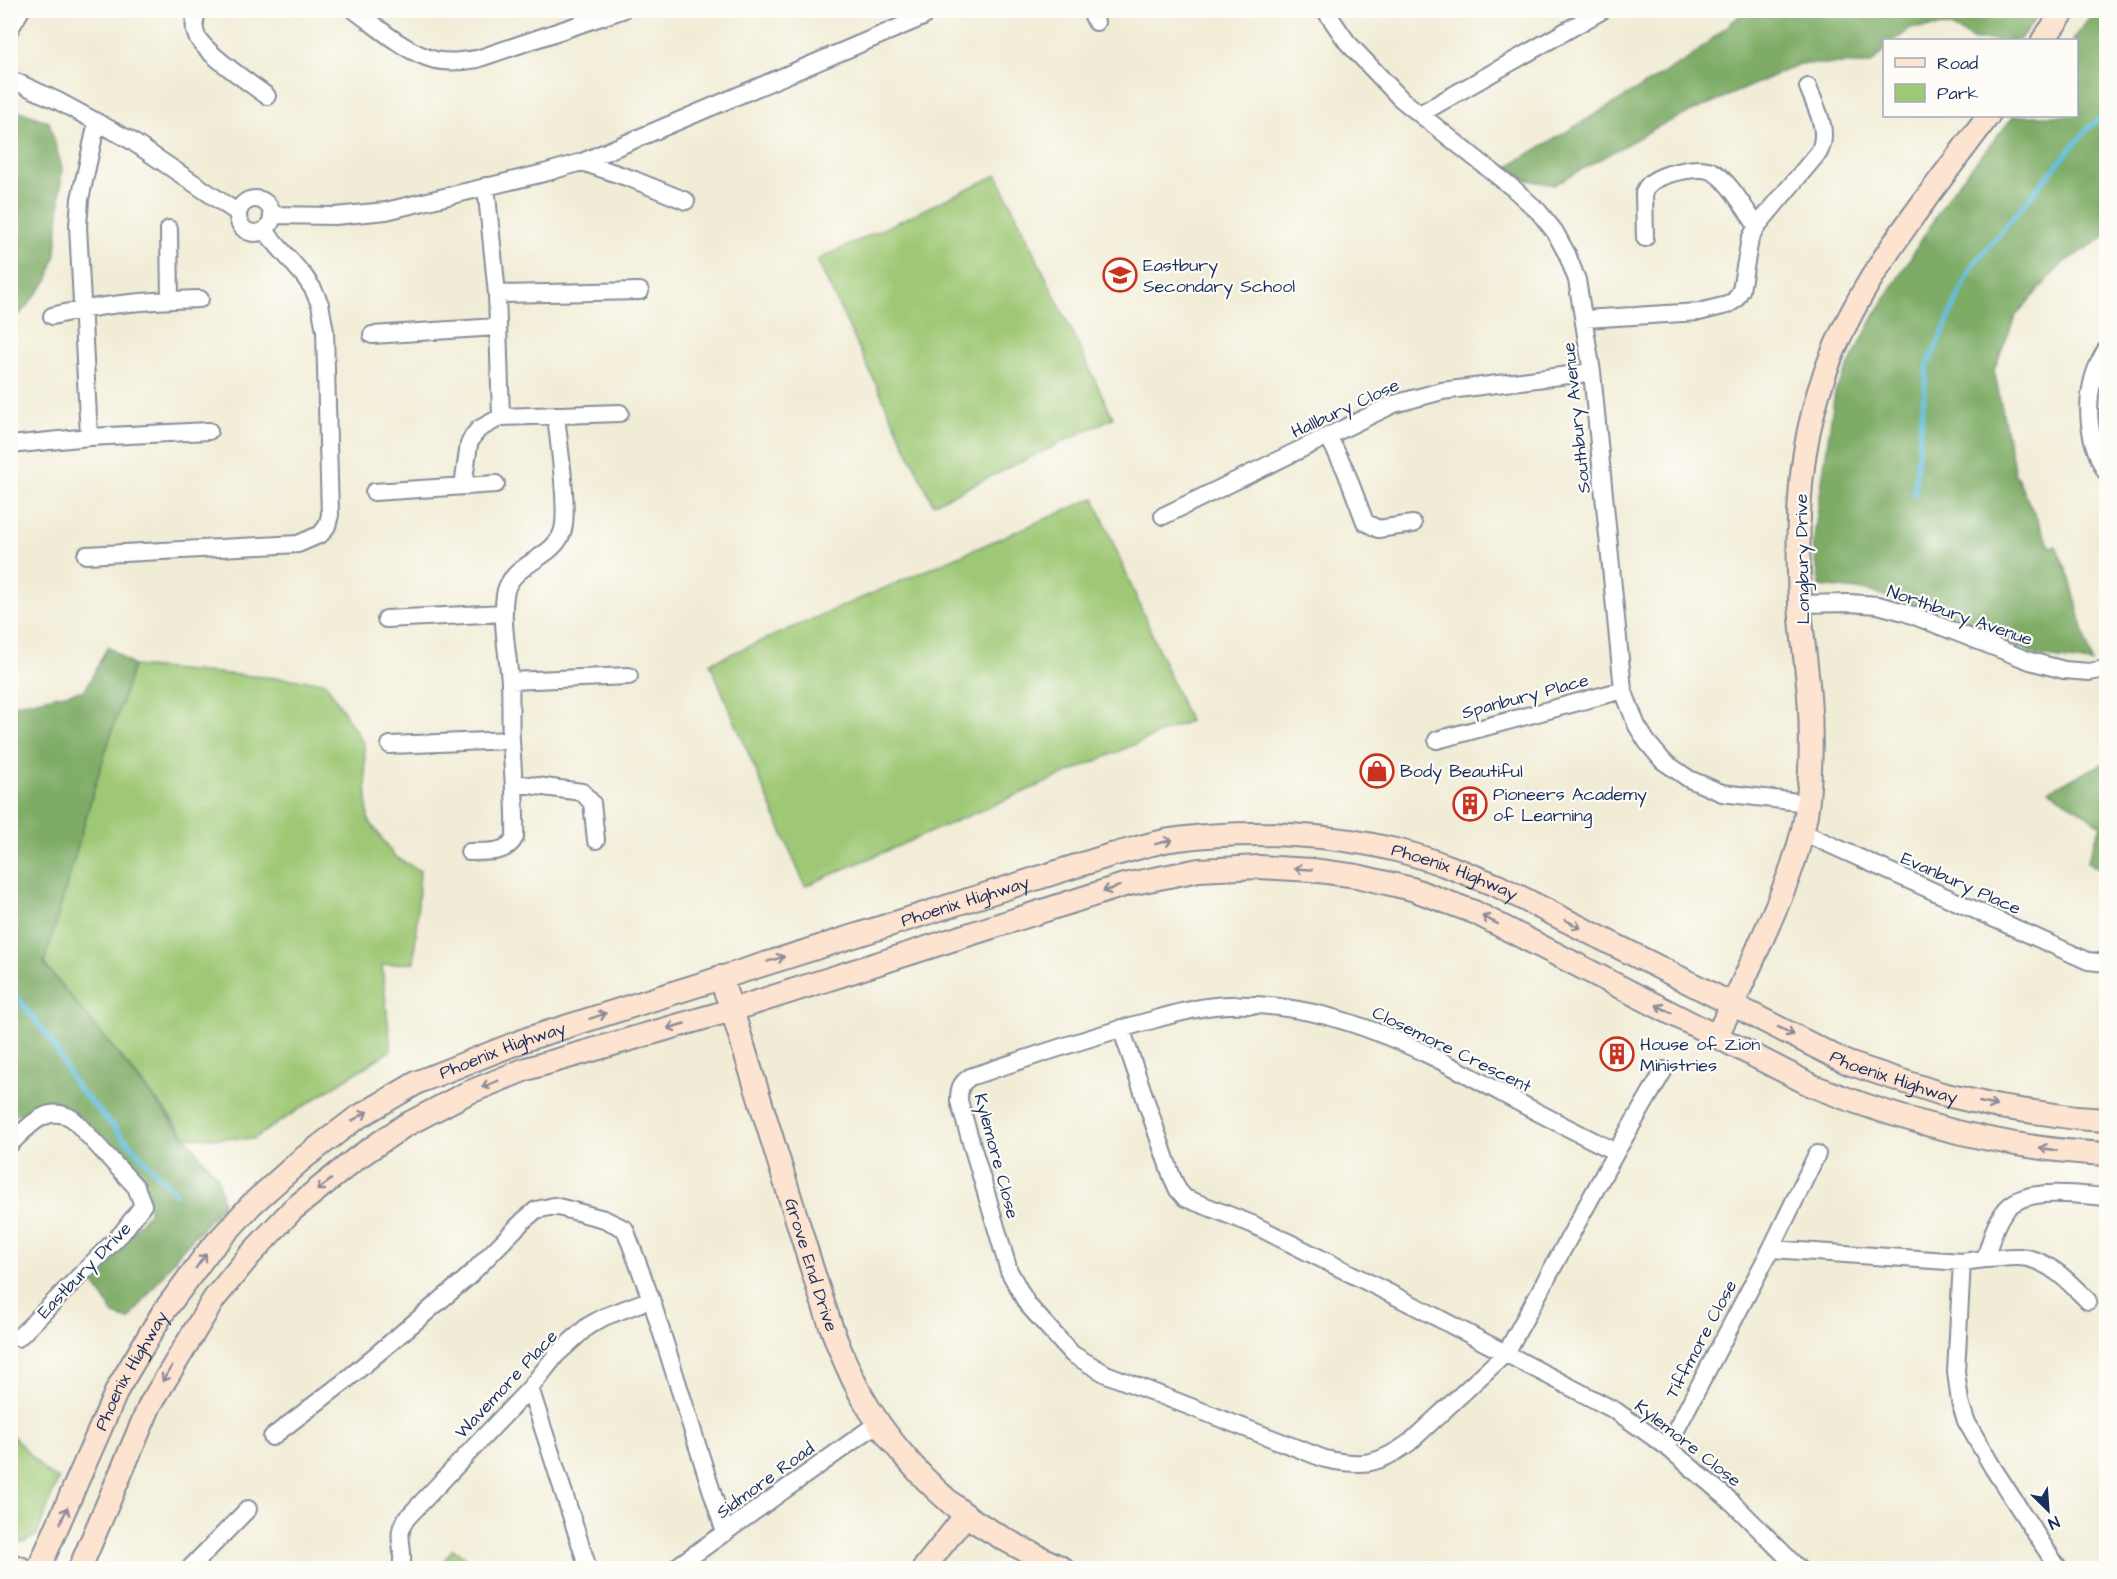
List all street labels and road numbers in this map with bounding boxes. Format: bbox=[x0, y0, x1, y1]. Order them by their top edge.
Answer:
street label: Southbury Avenue bbox=[1556, 341, 1598, 495]
street label: Hallbury Close bbox=[1287, 372, 1404, 445]
street label: Longbury Drive bbox=[1789, 493, 1817, 624]
street label: Northbury Avenue bbox=[1883, 579, 2036, 653]
street label: Spanbury Place bbox=[1459, 667, 1592, 726]
street label: Phoenix Highway bbox=[1389, 837, 1522, 908]
street label: Evanbury Place bbox=[1896, 846, 2025, 922]
street label: Phoenix Highway bbox=[898, 870, 1033, 933]
street label: Closemore Crescent bbox=[1368, 1000, 1536, 1099]
street label: Phoenix Highway bbox=[436, 1016, 569, 1085]
street label: Phoenix Highway bbox=[1826, 1044, 1960, 1111]
street label: Kylemore Close bbox=[967, 1091, 1025, 1222]
street label: Grove End Drive bbox=[778, 1195, 844, 1335]
street label: Eastbury Drive bbox=[32, 1216, 138, 1325]
street label: Tiffmore Close bbox=[1660, 1275, 1743, 1403]
street label: Phoenix Highway bbox=[89, 1306, 175, 1435]
street label: Wavemore Place bbox=[449, 1324, 564, 1444]
street label: Kylemore Close bbox=[1629, 1394, 1746, 1494]
street label: Sidmore Road bbox=[711, 1436, 820, 1525]

